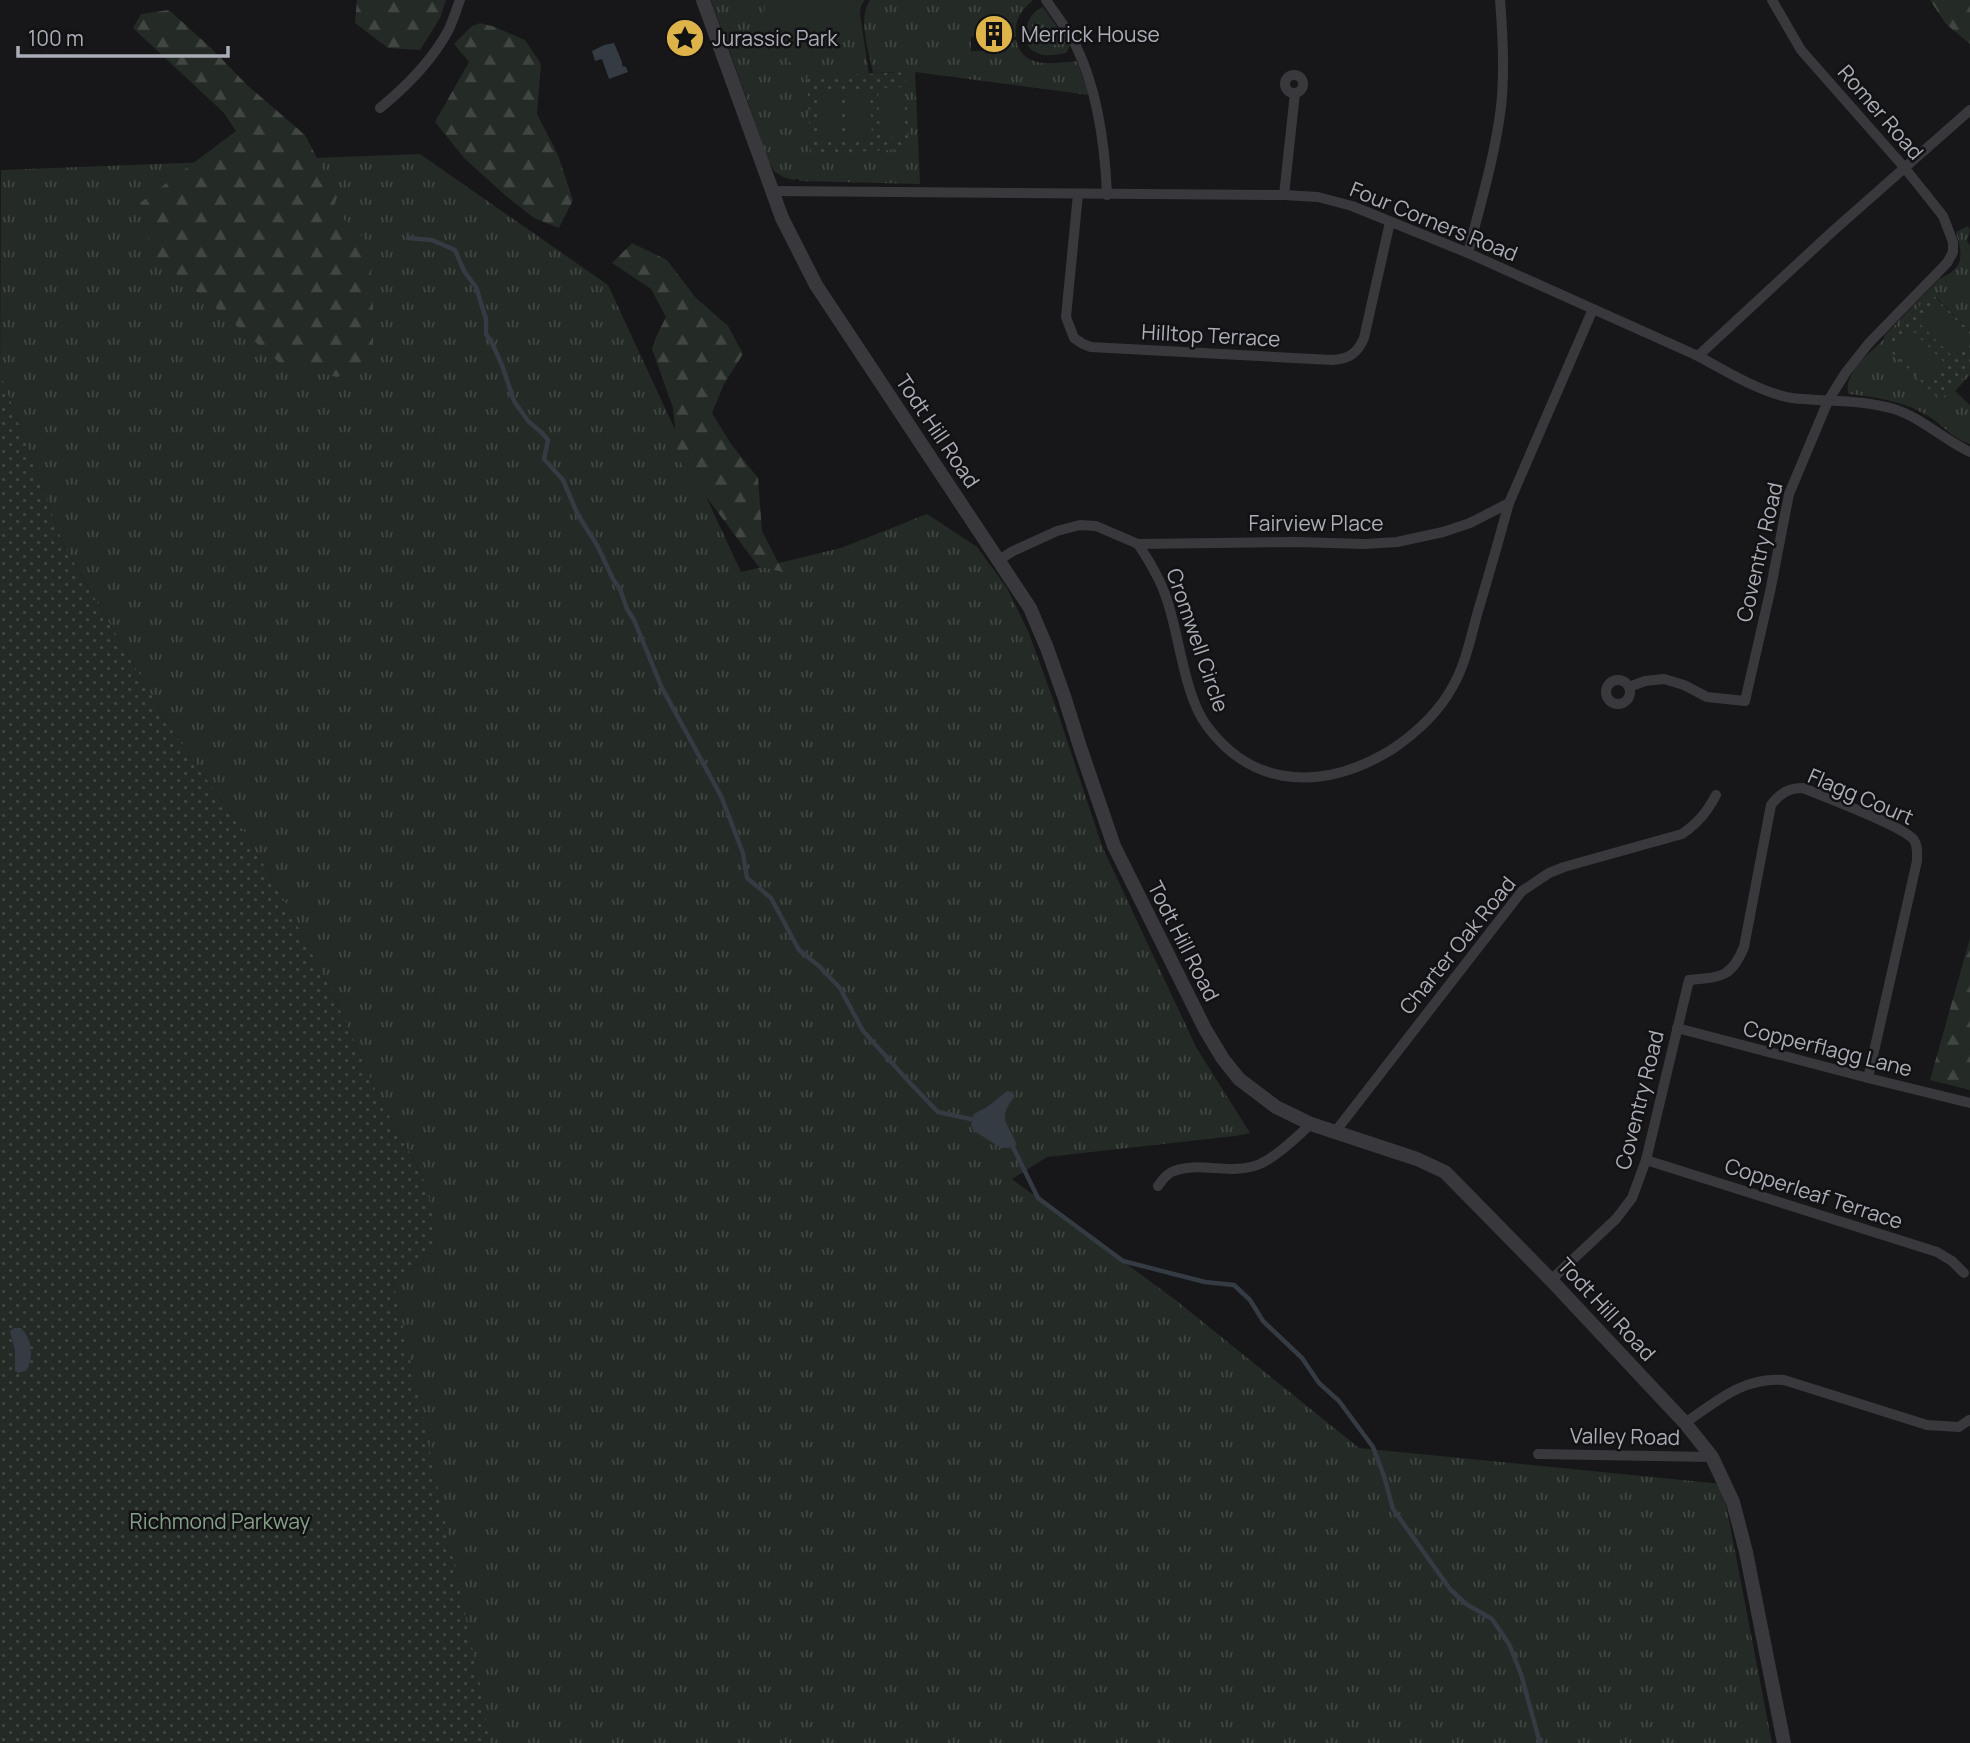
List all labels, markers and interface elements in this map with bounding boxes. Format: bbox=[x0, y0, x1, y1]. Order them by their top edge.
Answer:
building icon: Merrick House bbox=[973, 13, 1015, 55]
scale bar bbox=[18, 14, 228, 58]
place icon: Jurassic Park bbox=[664, 17, 706, 59]
place label: Merrick House bbox=[1021, 20, 1160, 48]
text: 100 m bbox=[28, 24, 84, 52]
place label: Jurassic Park bbox=[712, 24, 838, 52]
street label: Romer Road bbox=[1832, 59, 1930, 165]
street label: Four Corners Road bbox=[1346, 175, 1522, 267]
street label: Hilltop Terrace bbox=[1141, 317, 1281, 353]
street label: Todt Hill Road bbox=[890, 369, 986, 493]
street label: Coventry Road bbox=[1729, 479, 1789, 625]
street label: Fairview Place bbox=[1249, 509, 1383, 537]
street label: Cromwell Circle bbox=[1160, 564, 1236, 716]
street label: Flagg Court bbox=[1804, 761, 1918, 831]
street label: Charter Oak Road bbox=[1393, 870, 1521, 1020]
street label: Todt Hill Road bbox=[1142, 876, 1226, 1006]
street label: Copperflagg Lane bbox=[1741, 1013, 1915, 1083]
street label: Coventry Road bbox=[1608, 1027, 1670, 1173]
street label: Copperleaf Terrace bbox=[1721, 1151, 1907, 1235]
street label: Todt Hill Road bbox=[1552, 1251, 1662, 1367]
street label: Valley Road bbox=[1570, 1421, 1680, 1451]
park label: Richmond Parkway bbox=[130, 1507, 310, 1535]

